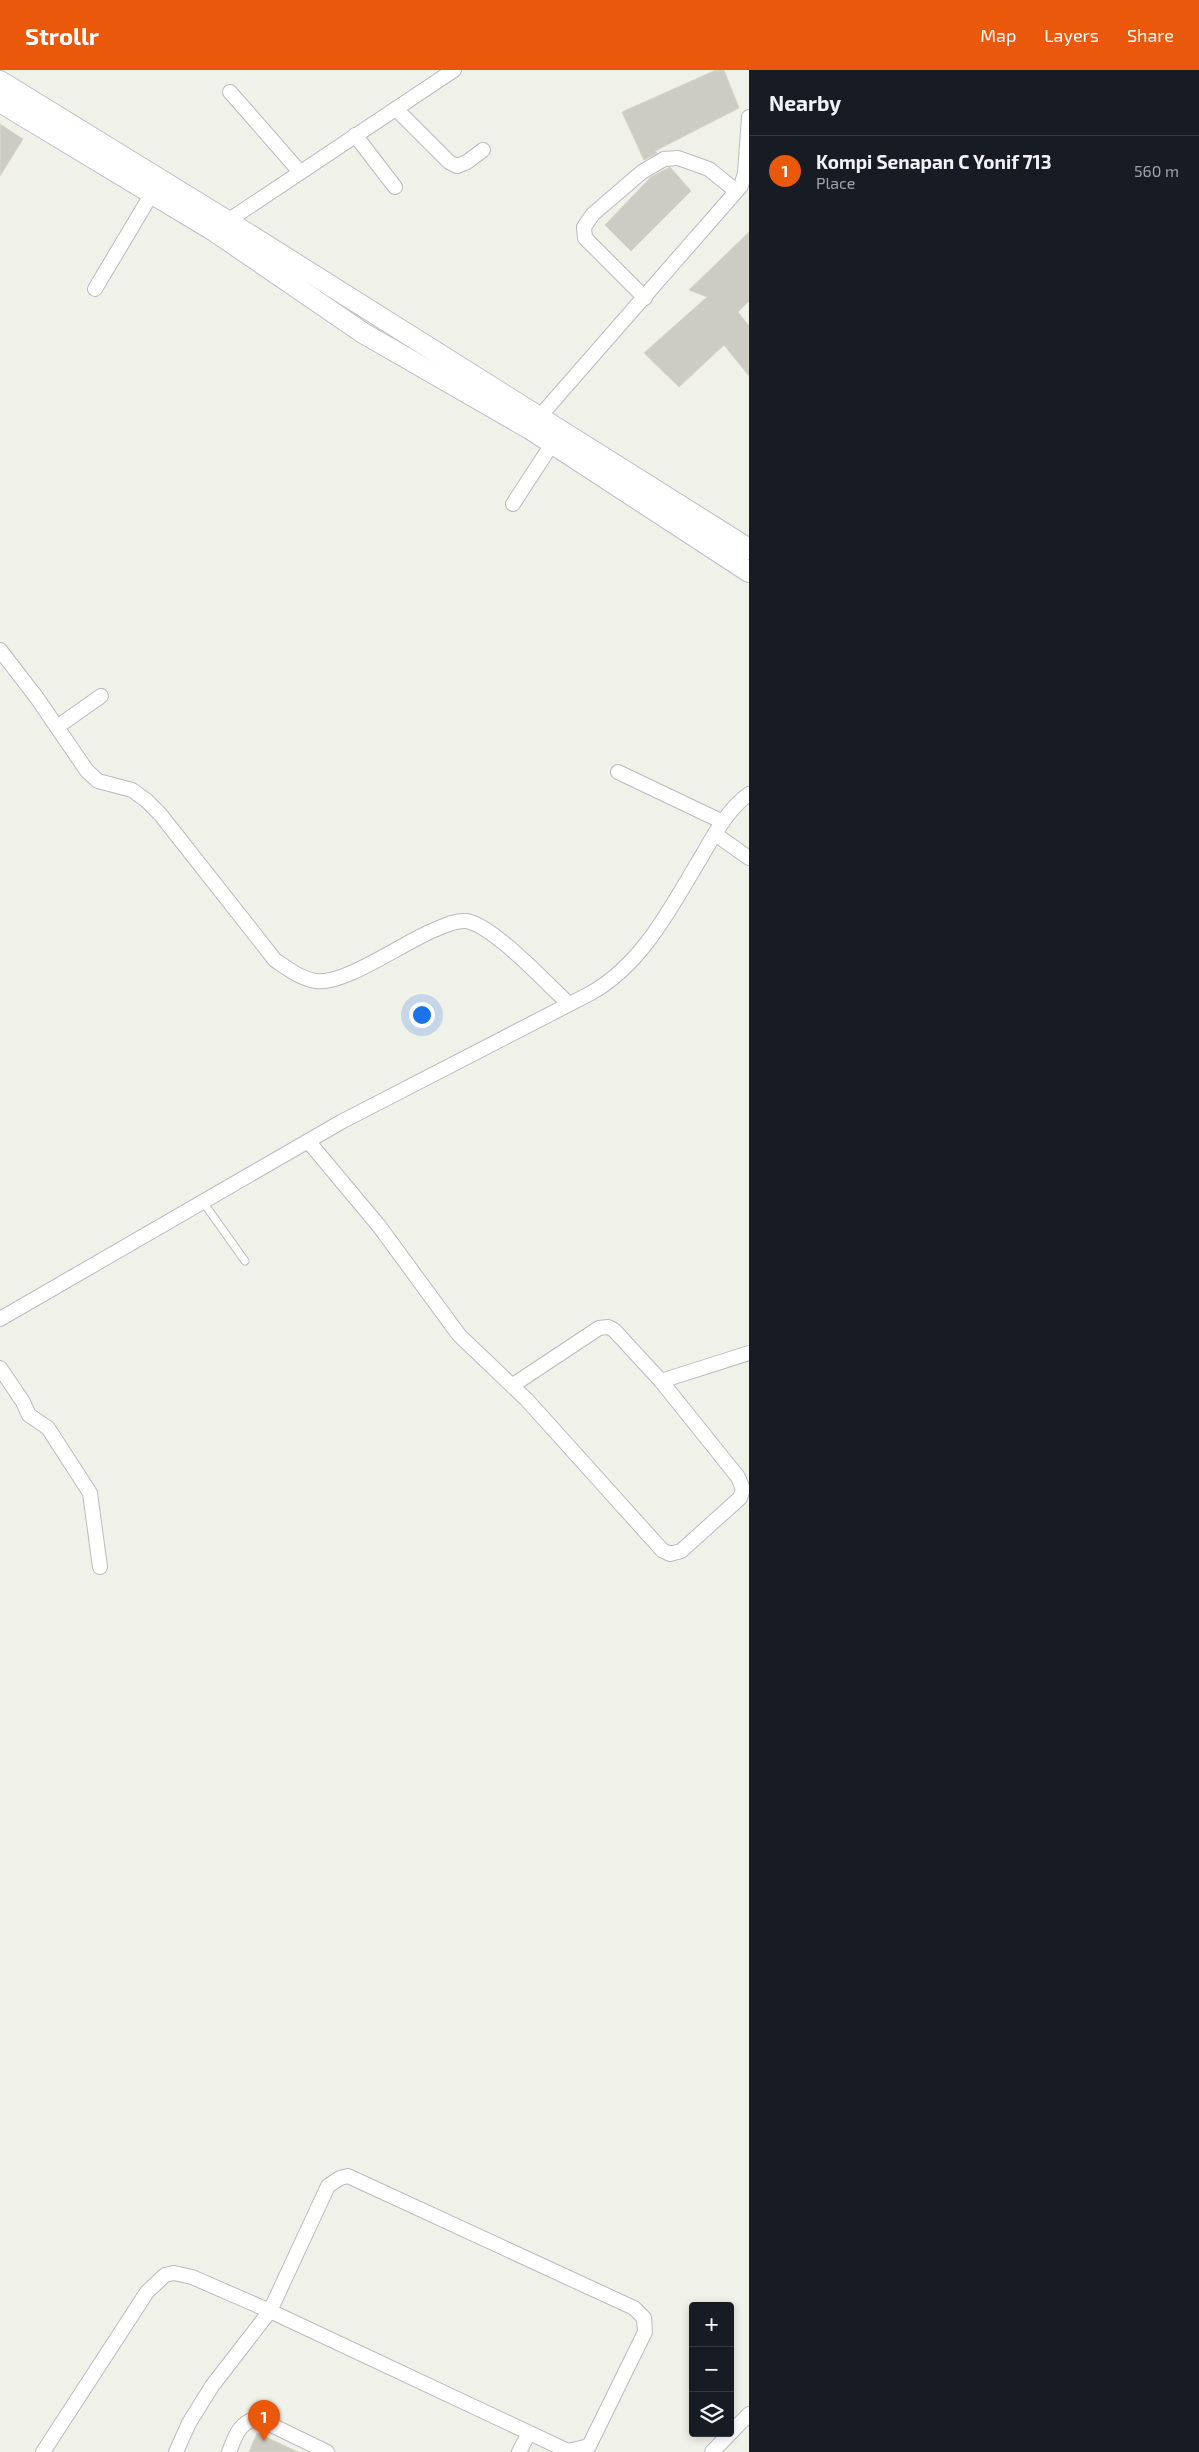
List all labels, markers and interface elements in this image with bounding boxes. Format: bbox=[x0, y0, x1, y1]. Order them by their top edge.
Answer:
text: Strollr bbox=[25, 21, 99, 50]
text: Map bbox=[980, 24, 1016, 46]
text: Layers bbox=[1044, 24, 1099, 46]
text: Share bbox=[1127, 24, 1174, 46]
text: Nearby bbox=[769, 90, 841, 115]
text: Kompi Senapan C Yonif 713 bbox=[816, 150, 1052, 173]
text: 1 bbox=[782, 161, 788, 180]
text: 560 m bbox=[1134, 161, 1179, 180]
text: Place bbox=[816, 173, 855, 192]
your location bbox=[409, 1002, 435, 1028]
map controls bbox=[689, 2302, 734, 2437]
button: + bbox=[689, 2302, 734, 2347]
button: − bbox=[689, 2347, 734, 2392]
button: layers bbox=[689, 2392, 734, 2437]
pin: 1 bbox=[248, 2400, 280, 2441]

